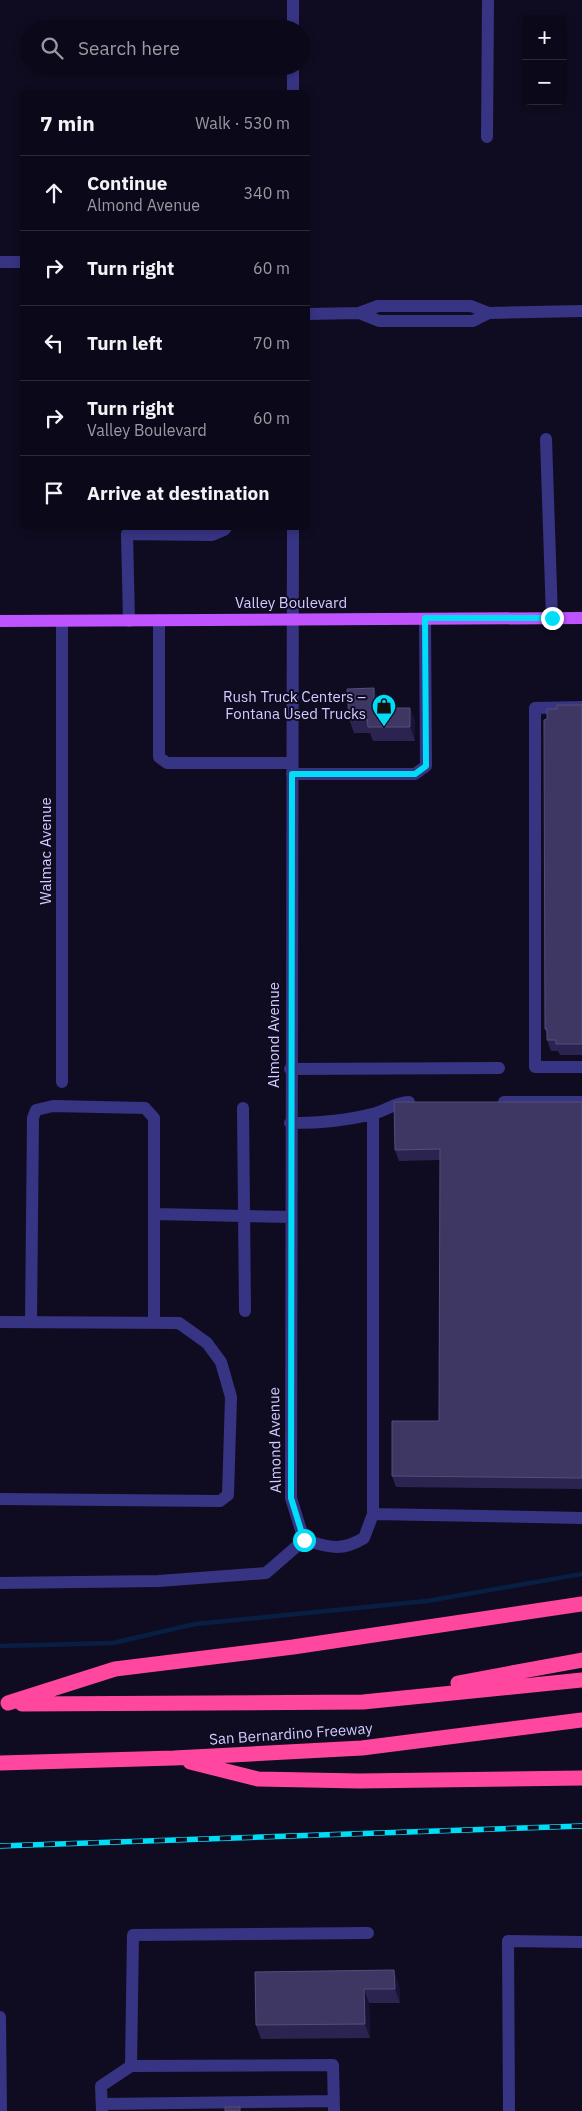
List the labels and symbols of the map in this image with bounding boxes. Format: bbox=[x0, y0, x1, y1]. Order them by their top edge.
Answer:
street label: Valley Boulevard bbox=[235, 593, 347, 612]
route end bbox=[541, 607, 564, 630]
place label: Rush Truck Centers – Fontana Used Trucks bbox=[223, 687, 366, 723]
shop icon: Rush Truck Centers – Fontana Used Trucks bbox=[371, 693, 397, 727]
street label: Walmac Avenue bbox=[36, 797, 55, 905]
street label: Almond Avenue bbox=[264, 982, 283, 1088]
street label: Almond Avenue bbox=[264, 1387, 285, 1493]
route start bbox=[293, 1529, 316, 1552]
street label: San Bernardino Freeway bbox=[209, 1718, 374, 1749]

